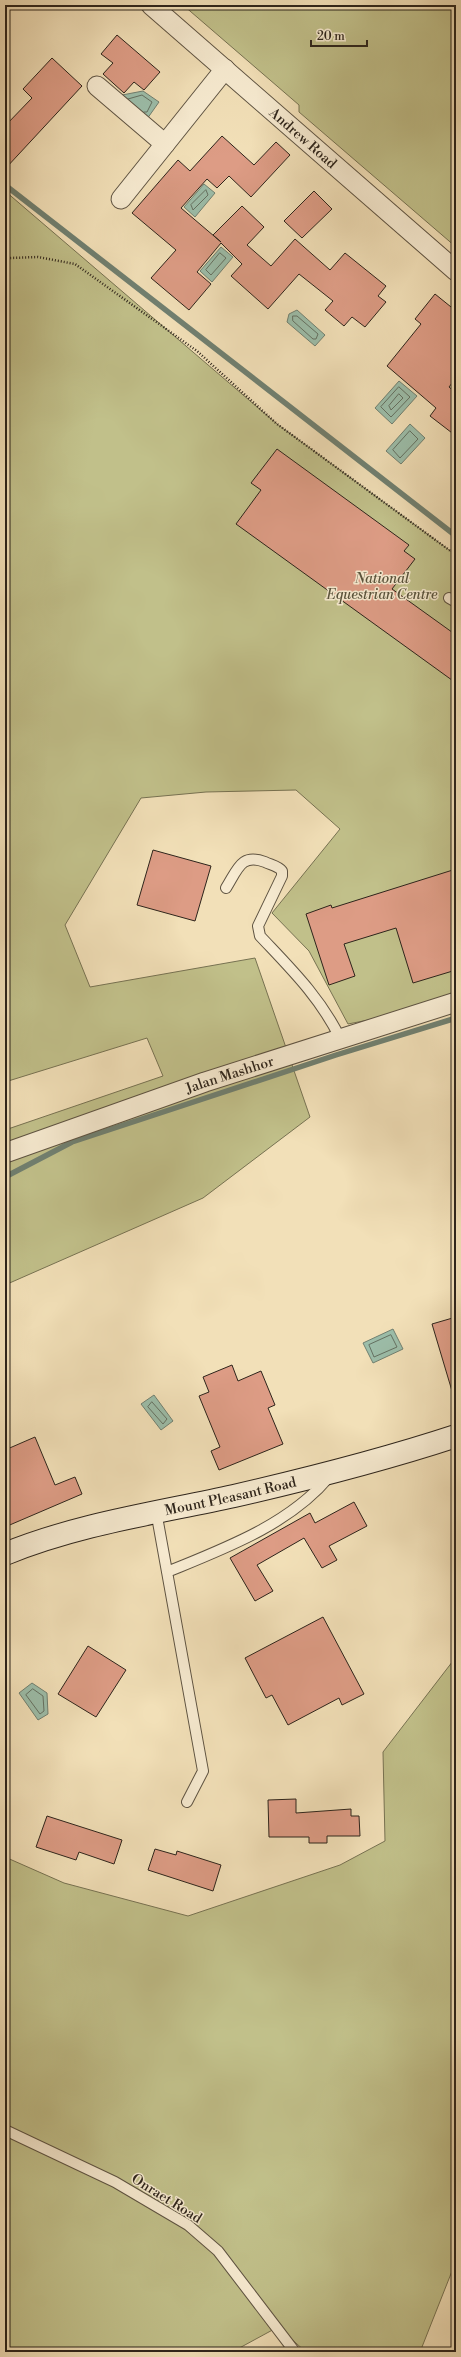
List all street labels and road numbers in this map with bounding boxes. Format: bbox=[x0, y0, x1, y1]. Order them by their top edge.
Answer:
street label: Andrew Road bbox=[264, 104, 340, 173]
street label: Jalan Mashhor bbox=[182, 1053, 276, 1098]
street label: Mount Pleasant Road bbox=[163, 1474, 298, 1520]
street label: Onraet Road bbox=[128, 2170, 205, 2228]

